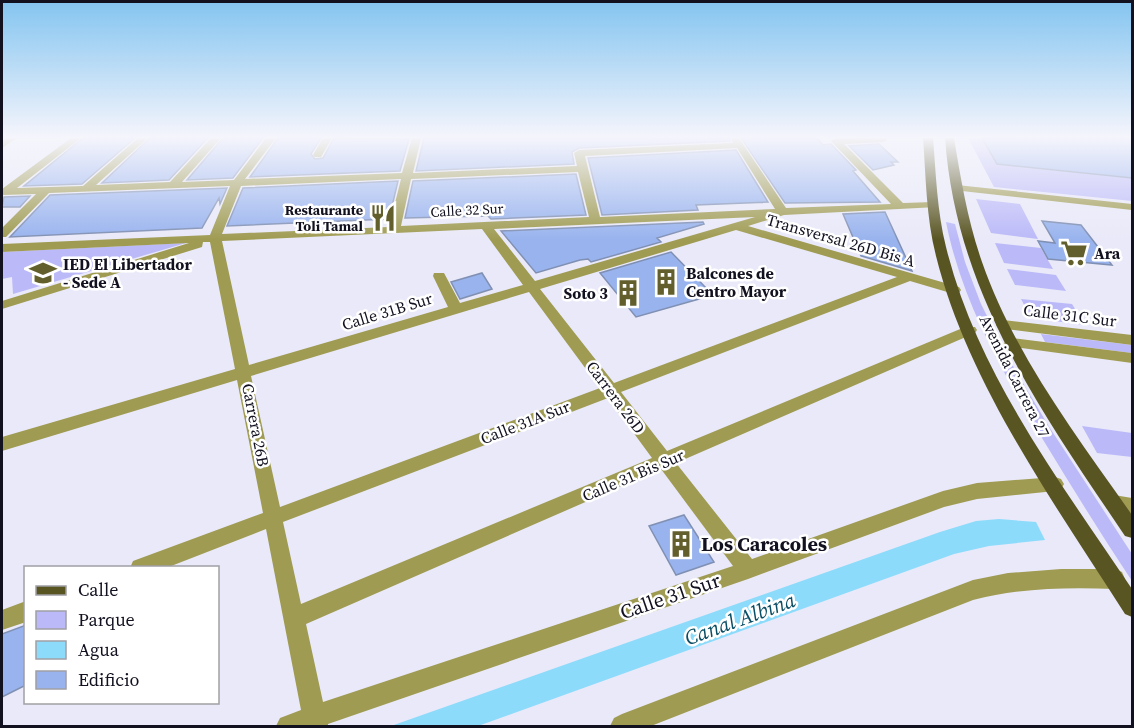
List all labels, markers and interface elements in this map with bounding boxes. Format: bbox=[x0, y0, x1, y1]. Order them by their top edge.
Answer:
street label: Calle 32 Sur bbox=[430, 198, 504, 222]
place label: Restaurante Toli Tamal bbox=[285, 200, 363, 236]
restaurant icon: Restaurante Toli Tamal bbox=[368, 203, 398, 233]
street label: Transversal 26D Bis A bbox=[764, 208, 918, 272]
supermarket icon: Ara bbox=[1059, 238, 1089, 268]
place label: Ara bbox=[1094, 242, 1121, 264]
place label: IED El Libertador - Sede A bbox=[63, 253, 192, 293]
school or university icon: IED El Libertador - Sede A bbox=[28, 258, 58, 288]
place label: Balcones de Centro Mayor bbox=[686, 262, 787, 302]
building icon: Balcones de Centro Mayor bbox=[651, 267, 681, 297]
building icon: Soto 3 bbox=[613, 278, 643, 308]
place label: Soto 3 bbox=[564, 282, 608, 304]
street label: Calle 31B Sur bbox=[339, 287, 435, 335]
street label: Calle 31C Sur bbox=[1022, 298, 1118, 332]
street label: Avenida Carrera 27 bbox=[975, 311, 1055, 441]
street label: Carrera 26D bbox=[581, 356, 651, 438]
street label: Carrera 26B bbox=[237, 382, 275, 468]
street label: Calle 31A Sur bbox=[477, 395, 573, 449]
street label: Calle 31 Bis Sur bbox=[579, 443, 688, 506]
building icon: Los Caracoles bbox=[666, 529, 696, 559]
place label: Los Caracoles bbox=[701, 530, 827, 558]
legend bbox=[24, 566, 219, 704]
street label: Calle 31 Sur bbox=[616, 566, 724, 626]
text: Calle bbox=[78, 577, 118, 602]
water label: Canal Albina bbox=[680, 585, 799, 652]
text: Parque bbox=[78, 607, 135, 632]
text: Agua bbox=[78, 637, 120, 662]
text: Edificio bbox=[78, 667, 139, 692]

